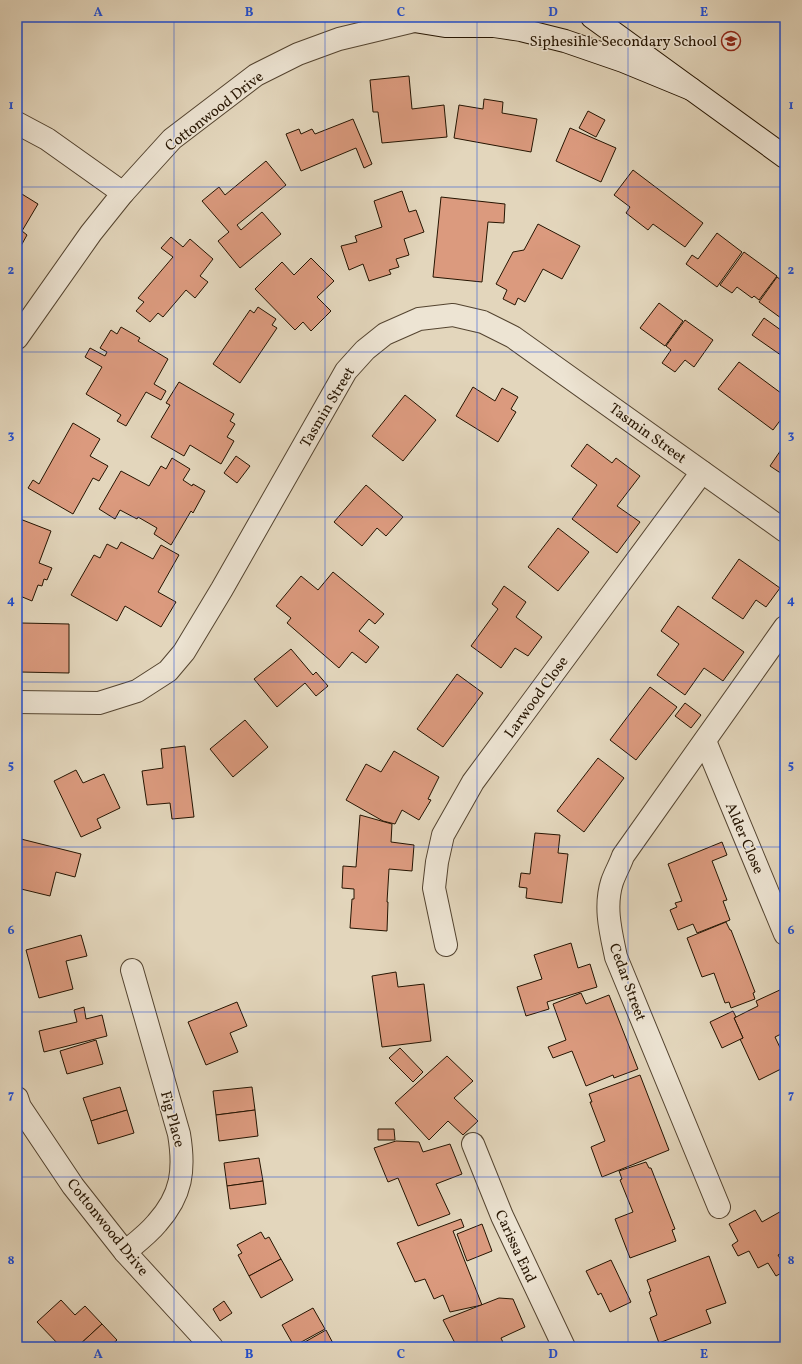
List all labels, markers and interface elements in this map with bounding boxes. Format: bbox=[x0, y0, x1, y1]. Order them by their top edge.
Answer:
text: A bbox=[93, 4, 103, 22]
text: B bbox=[245, 4, 254, 22]
text: C bbox=[397, 4, 405, 22]
text: D bbox=[548, 4, 558, 22]
text: E bbox=[700, 4, 708, 22]
school or university icon: Siphesihle Secondary School bbox=[720, 30, 742, 52]
place label: Siphesihle Secondary School bbox=[529, 32, 717, 53]
street label: Cottonwood Drive bbox=[161, 67, 269, 157]
text: 1 bbox=[8, 97, 14, 115]
text: 1 bbox=[788, 97, 794, 115]
text: 2 bbox=[8, 262, 15, 280]
text: 2 bbox=[788, 262, 795, 280]
street label: Tasmin Street bbox=[296, 363, 361, 452]
street label: Tasmin Street bbox=[604, 399, 690, 469]
text: 3 bbox=[8, 427, 15, 445]
text: 3 bbox=[788, 427, 795, 445]
text: 4 bbox=[7, 592, 15, 610]
text: 4 bbox=[787, 592, 795, 610]
street label: Larwood Close bbox=[500, 653, 574, 743]
text: 5 bbox=[8, 757, 14, 775]
text: 5 bbox=[788, 757, 794, 775]
street label: Alder Close bbox=[719, 800, 768, 878]
text: 6 bbox=[7, 922, 15, 940]
text: 6 bbox=[787, 922, 795, 940]
street label: Cedar Street bbox=[603, 941, 650, 1024]
text: 7 bbox=[8, 1087, 14, 1105]
text: 7 bbox=[788, 1087, 794, 1105]
street label: Fig Place bbox=[154, 1089, 189, 1150]
street label: Cottonwood Drive bbox=[61, 1175, 153, 1281]
street label: Carissa End bbox=[489, 1207, 541, 1286]
text: 8 bbox=[7, 1252, 15, 1270]
text: 8 bbox=[787, 1252, 795, 1270]
text: A bbox=[93, 1346, 103, 1364]
text: B bbox=[245, 1346, 254, 1364]
text: C bbox=[397, 1346, 405, 1364]
text: D bbox=[548, 1346, 558, 1364]
text: E bbox=[700, 1346, 708, 1364]

